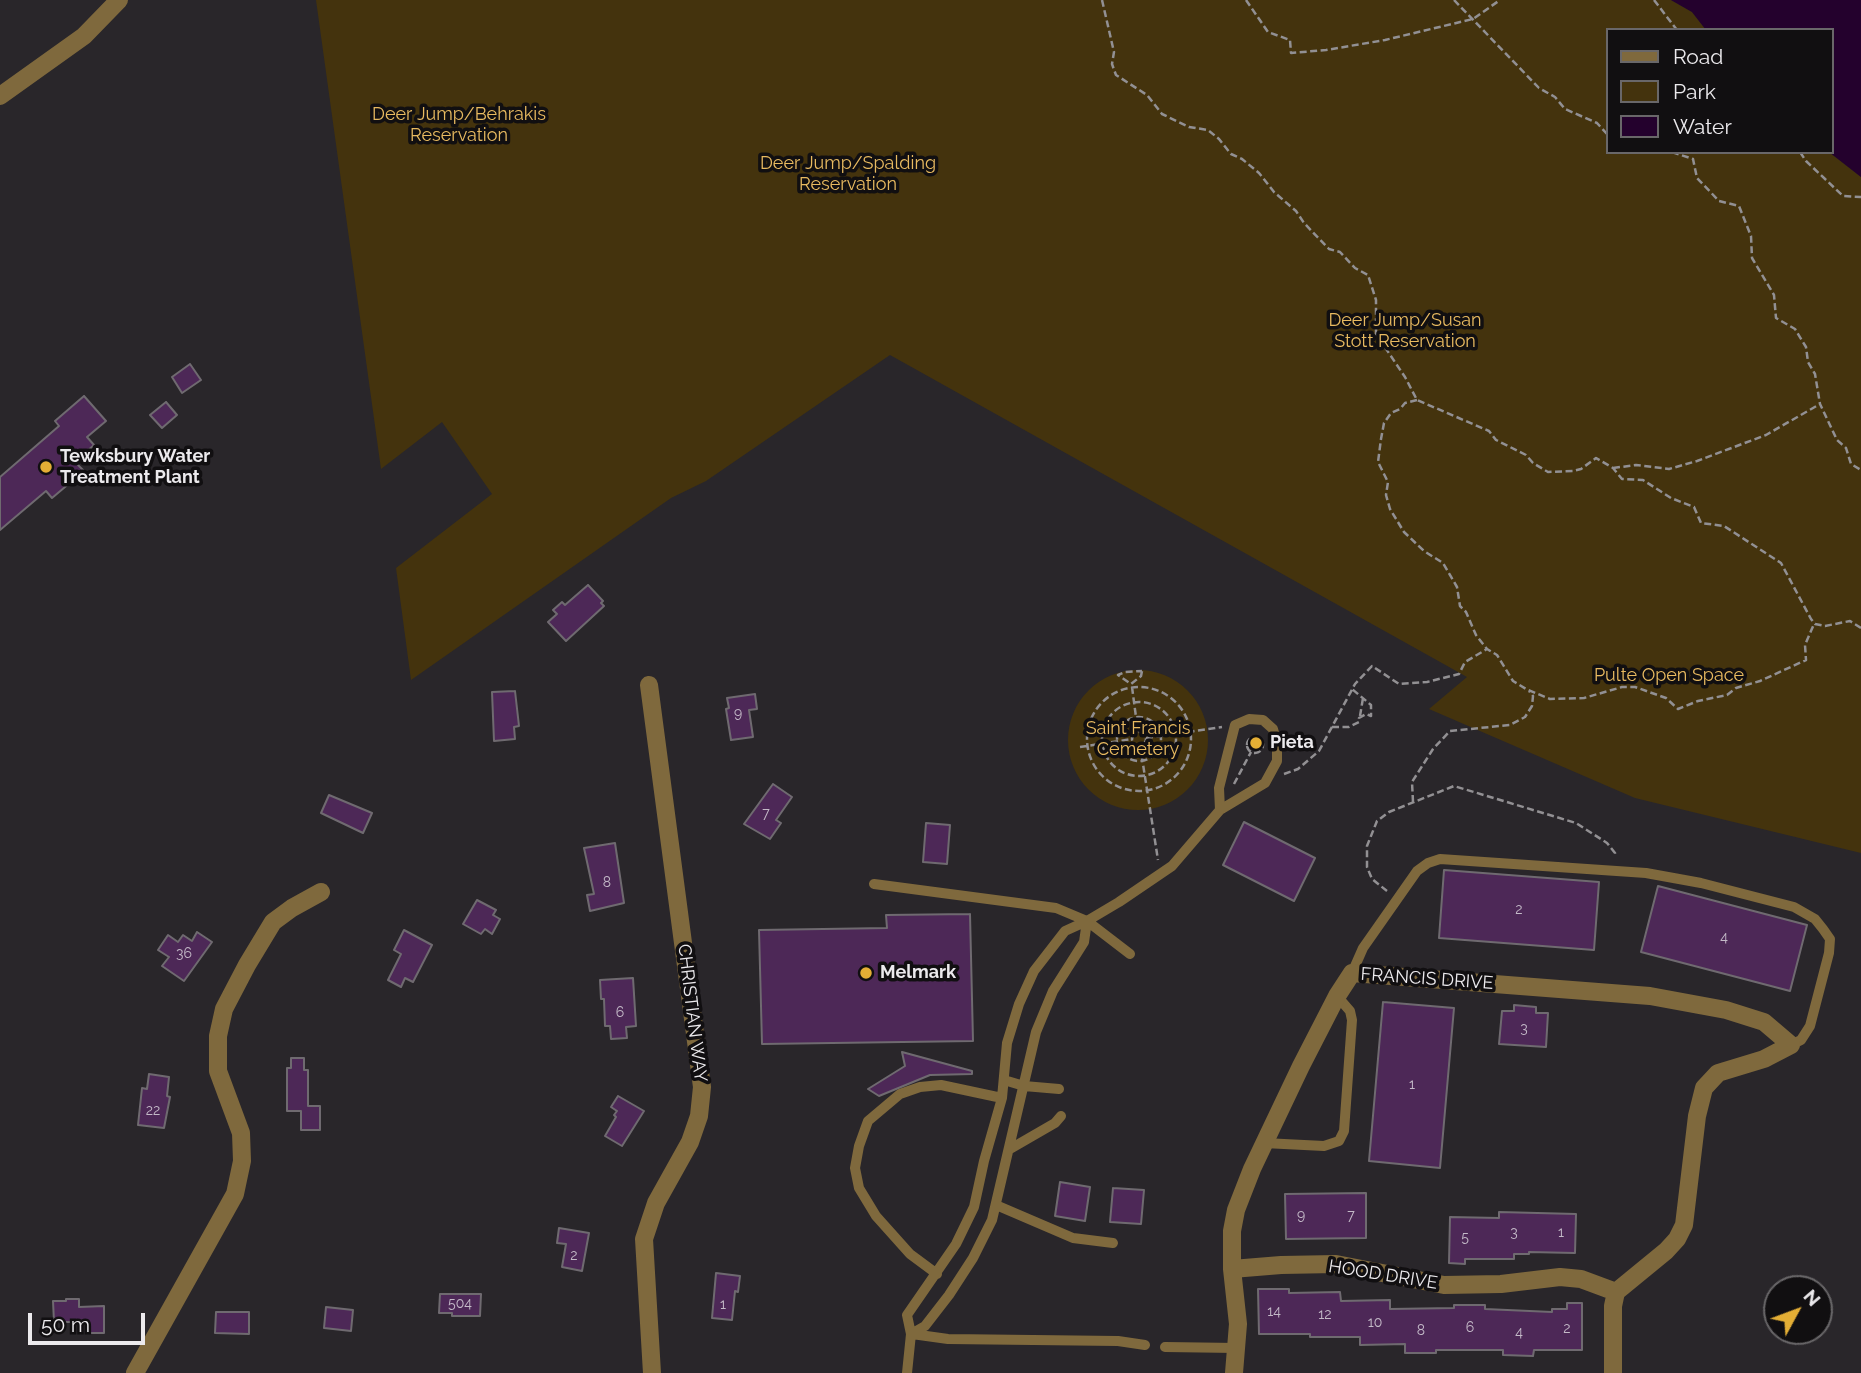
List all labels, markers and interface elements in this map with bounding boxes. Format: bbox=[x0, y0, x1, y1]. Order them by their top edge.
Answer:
legend bbox=[1605, 28, 1833, 154]
text: Road bbox=[1673, 44, 1723, 69]
text: Park bbox=[1673, 79, 1716, 104]
park label: Deer Jump/Behrakis Reservation bbox=[372, 104, 546, 146]
text: Water bbox=[1673, 114, 1732, 139]
park label: Deer Jump/Spalding Reservation bbox=[760, 153, 936, 196]
park label: Deer Jump/Susan Stott Reservation bbox=[1328, 310, 1482, 352]
place label: Tewksbury Water Treatment Plant bbox=[60, 446, 210, 489]
marker: Tewksbury Water Treatment Plant bbox=[38, 459, 54, 475]
park label: Pulte Open Space bbox=[1594, 665, 1744, 687]
house number: 9 bbox=[734, 706, 742, 722]
park label: Saint Francis Cemetery bbox=[1086, 718, 1190, 760]
place label: Pieta bbox=[1270, 732, 1314, 754]
marker: Pieta bbox=[1248, 735, 1264, 751]
house number: 7 bbox=[762, 806, 770, 822]
house number: 8 bbox=[603, 875, 611, 891]
house number: 2 bbox=[1515, 902, 1523, 918]
house number: 4 bbox=[1720, 930, 1728, 946]
street label: CHRISTIAN WAY bbox=[673, 943, 711, 1083]
house number: 36 bbox=[176, 946, 192, 962]
place label: Melmark bbox=[880, 962, 956, 984]
street label: FRANCIS DRIVE bbox=[1360, 964, 1494, 994]
marker: Melmark bbox=[858, 965, 874, 981]
house number: 6 bbox=[616, 1005, 624, 1021]
house number: 3 bbox=[1520, 1021, 1528, 1037]
house number: 1 bbox=[1409, 1077, 1415, 1093]
house number: 22 bbox=[146, 1103, 160, 1119]
house number: 9 bbox=[1297, 1208, 1305, 1224]
house number: 7 bbox=[1347, 1208, 1355, 1224]
house number: 3 bbox=[1510, 1225, 1518, 1241]
house number: 1 bbox=[1558, 1225, 1564, 1241]
house number: 5 bbox=[1461, 1230, 1469, 1246]
house number: 2 bbox=[570, 1248, 578, 1264]
street label: HOOD DRIVE bbox=[1327, 1256, 1439, 1294]
north arrow bbox=[1763, 1275, 1833, 1345]
text: N bbox=[1799, 1285, 1825, 1310]
house number: 504 bbox=[448, 1296, 472, 1312]
house number: 1 bbox=[720, 1297, 726, 1313]
scale bar bbox=[32, 1300, 149, 1344]
house number: 14 bbox=[1267, 1304, 1281, 1320]
house number: 12 bbox=[1318, 1307, 1332, 1323]
text: 50 m bbox=[41, 1312, 90, 1337]
house number: 10 bbox=[1368, 1315, 1382, 1331]
house number: 6 bbox=[1466, 1320, 1474, 1336]
house number: 2 bbox=[1563, 1321, 1571, 1337]
house number: 8 bbox=[1417, 1323, 1425, 1339]
house number: 4 bbox=[1515, 1325, 1523, 1341]

